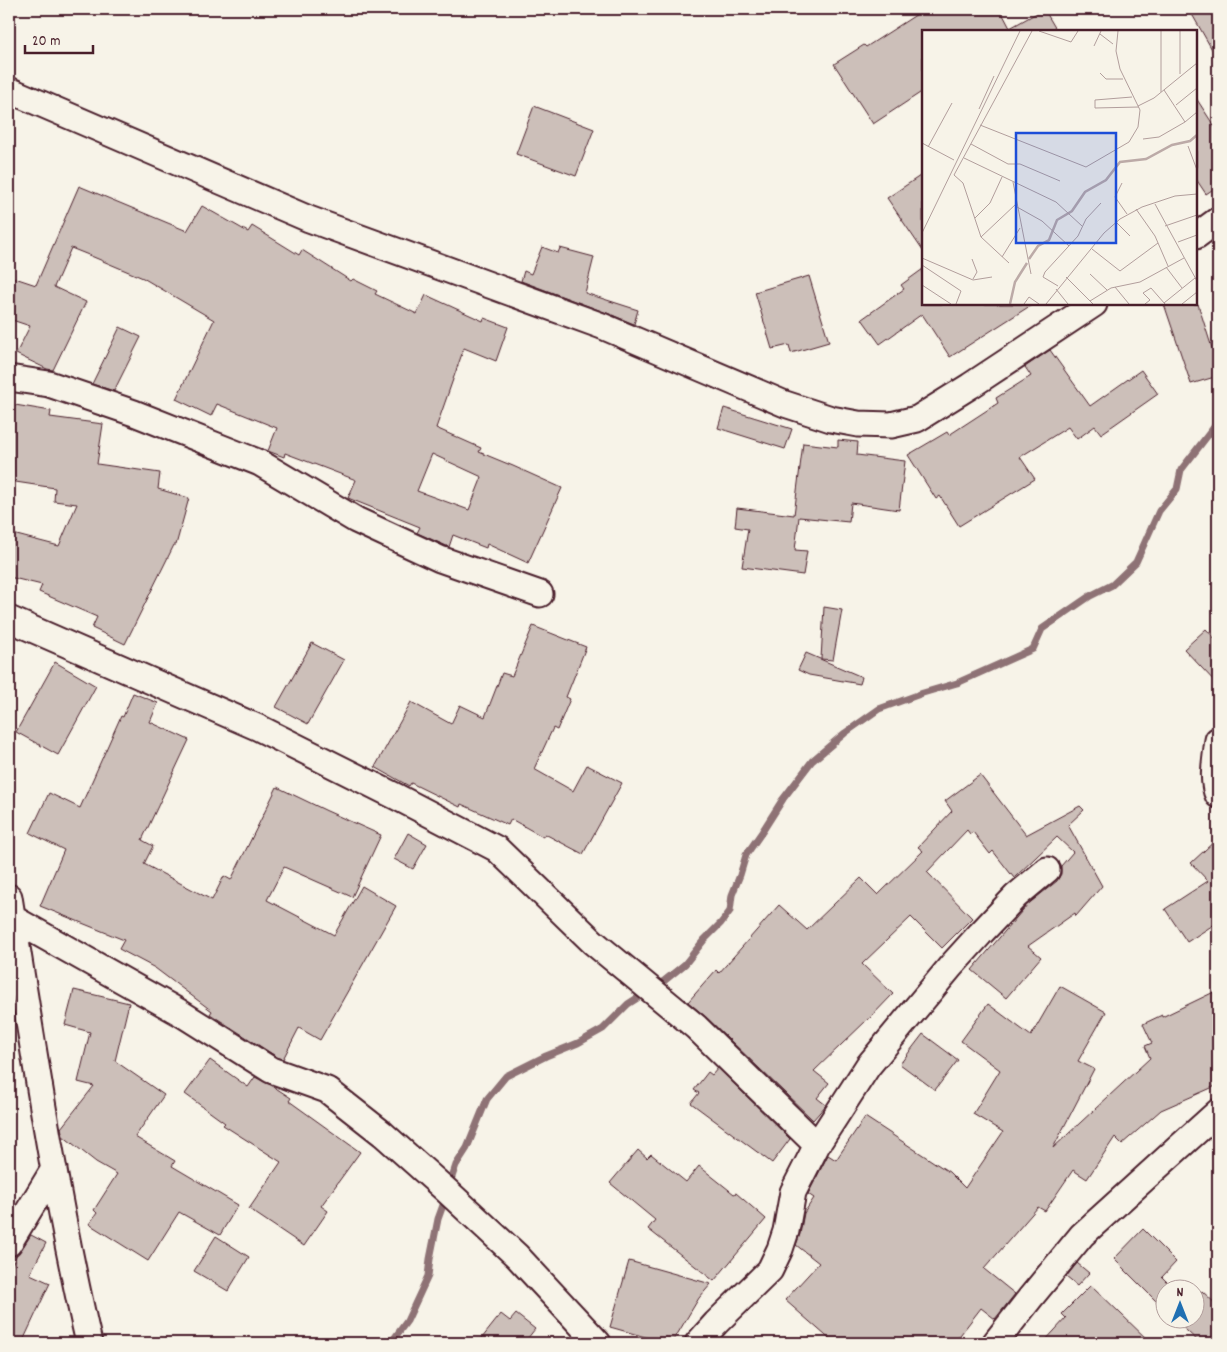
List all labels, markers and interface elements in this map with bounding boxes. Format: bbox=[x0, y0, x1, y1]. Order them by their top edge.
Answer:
scale bar bbox=[25, 22, 92, 54]
inset map bbox=[922, 30, 1197, 305]
text: 20 m bbox=[32, 31, 60, 53]
north arrow bbox=[1154, 1280, 1204, 1330]
text: N bbox=[1177, 1283, 1184, 1303]

